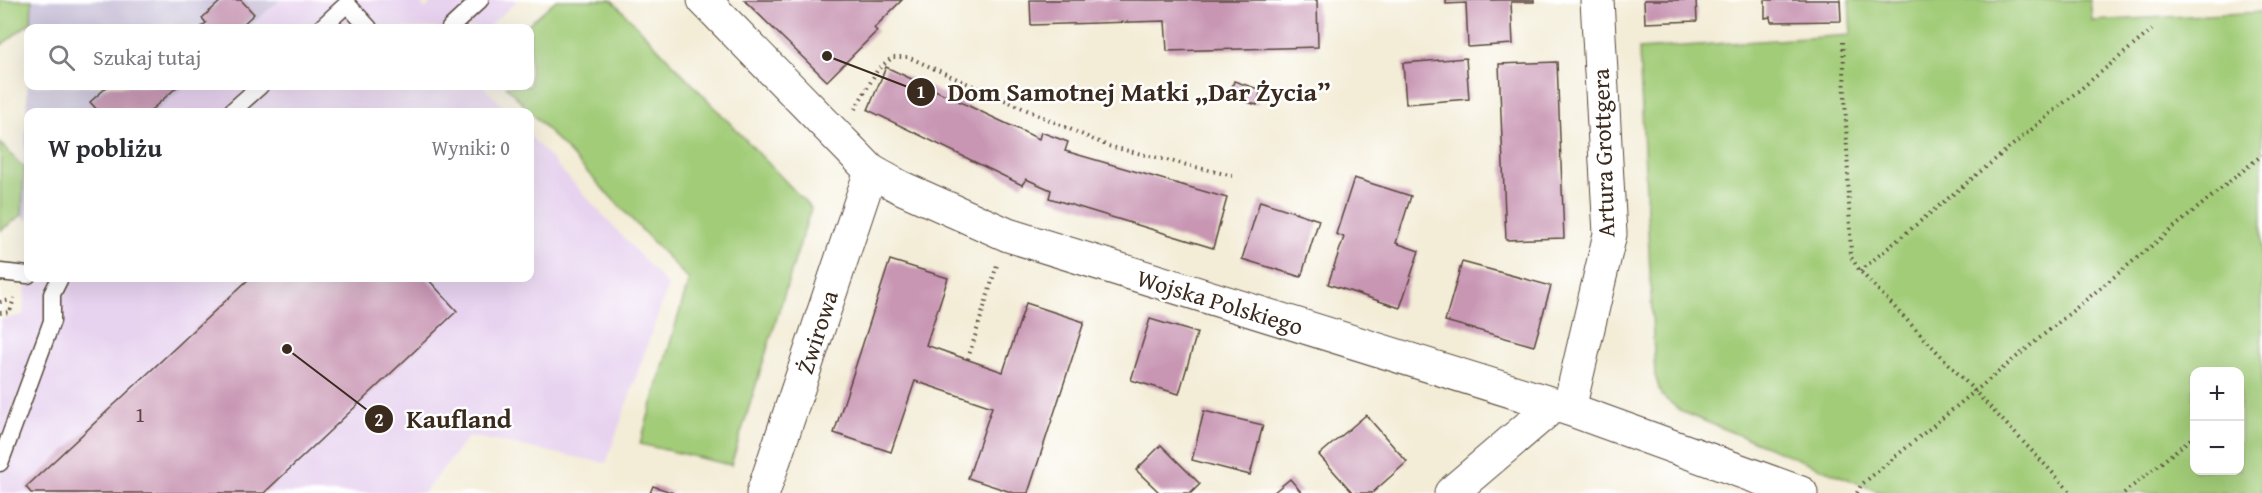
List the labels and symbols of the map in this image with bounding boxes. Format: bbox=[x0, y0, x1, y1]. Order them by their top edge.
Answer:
street label: Artura Grottgera bbox=[1583, 67, 1623, 238]
callout: Dom Samotnej Matki „Dar Życia” bbox=[906, 70, 1343, 114]
text: Dom Samotnej Matki „Dar Życia” bbox=[947, 72, 1331, 111]
text: 1 bbox=[916, 78, 926, 105]
street label: Wojska Polskiego bbox=[1132, 260, 1308, 344]
street label: Żwirowa bbox=[787, 285, 847, 378]
callout: Kaufland bbox=[364, 397, 523, 441]
house number: 1 bbox=[135, 399, 145, 430]
text: Kaufland bbox=[406, 399, 512, 438]
text: 2 bbox=[374, 406, 384, 433]

